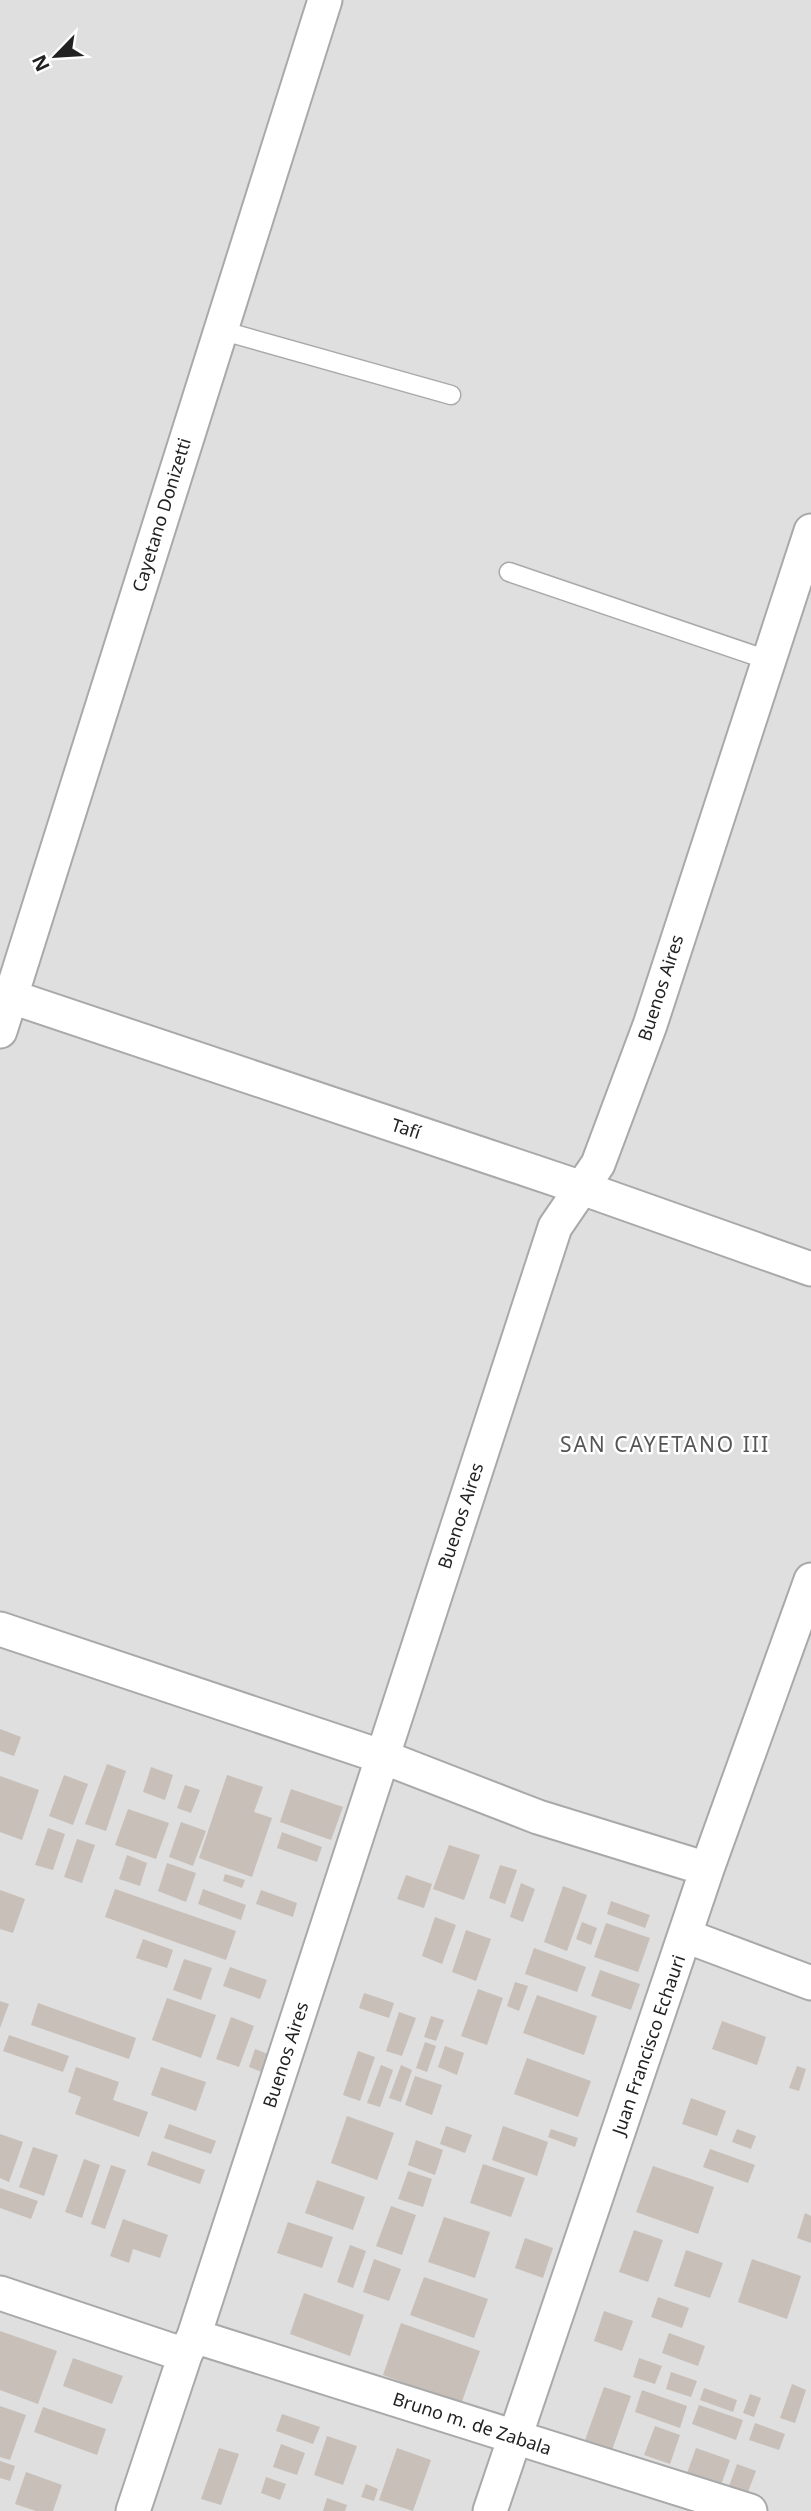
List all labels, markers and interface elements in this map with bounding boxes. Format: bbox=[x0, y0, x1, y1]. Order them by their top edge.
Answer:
north arrow bbox=[21, 21, 91, 91]
text: N bbox=[26, 51, 56, 76]
street label: Cayetano Donizetti bbox=[126, 435, 196, 595]
street label: Buenos Aires bbox=[632, 932, 689, 1044]
street label: Tafí bbox=[389, 1112, 424, 1144]
district label: SAN CAYETANO III bbox=[560, 1430, 770, 1458]
street label: Buenos Aires bbox=[432, 1460, 489, 1572]
street label: Juan Francisco Echauri bbox=[605, 1952, 690, 2140]
street label: Buenos Aires bbox=[257, 1999, 314, 2111]
street label: Bruno m. de Zabala bbox=[390, 2386, 555, 2460]

